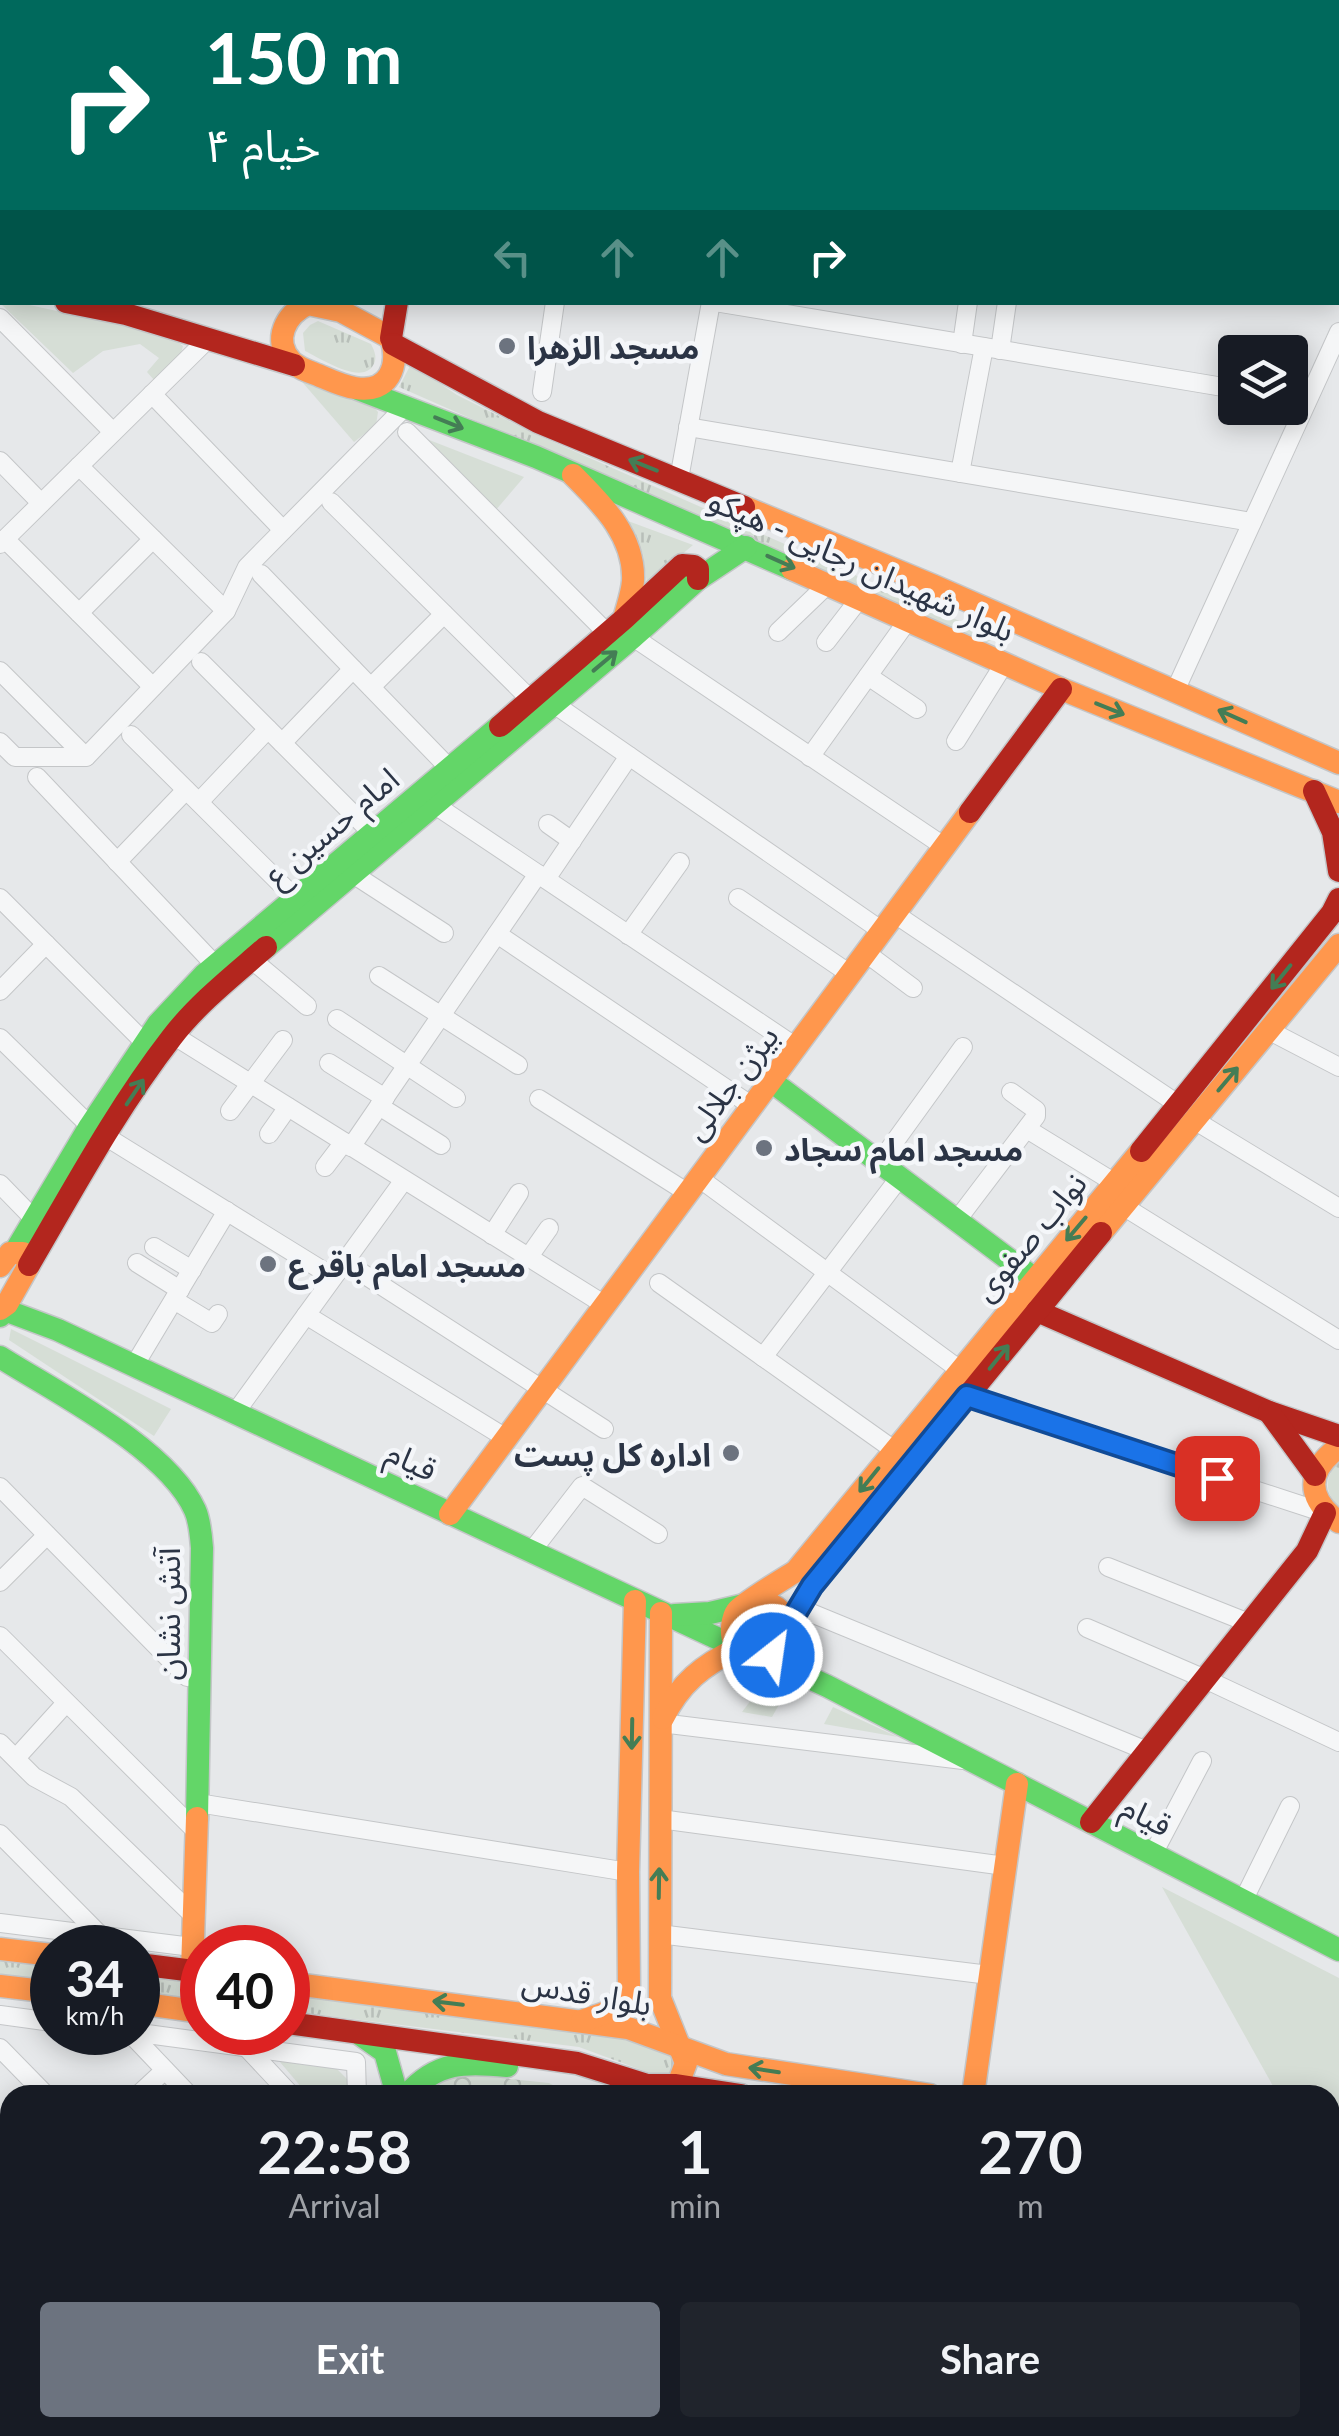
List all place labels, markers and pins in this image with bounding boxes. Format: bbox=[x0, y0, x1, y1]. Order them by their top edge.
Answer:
place label: مسجد الزهرا bbox=[527, 327, 699, 367]
marker: مسجد الزهرا bbox=[496, 335, 518, 357]
place label: مسجد امام سجاد bbox=[784, 1129, 1023, 1175]
marker: مسجد امام سجاد bbox=[753, 1137, 775, 1159]
place label: مسجد امام باقر ع bbox=[288, 1245, 526, 1291]
marker: مسجد امام باقر ع bbox=[257, 1253, 279, 1275]
place label: اداره کل پست bbox=[514, 1434, 711, 1476]
pin bbox=[1175, 1436, 1260, 1521]
marker: اداره کل پست bbox=[720, 1442, 742, 1464]

